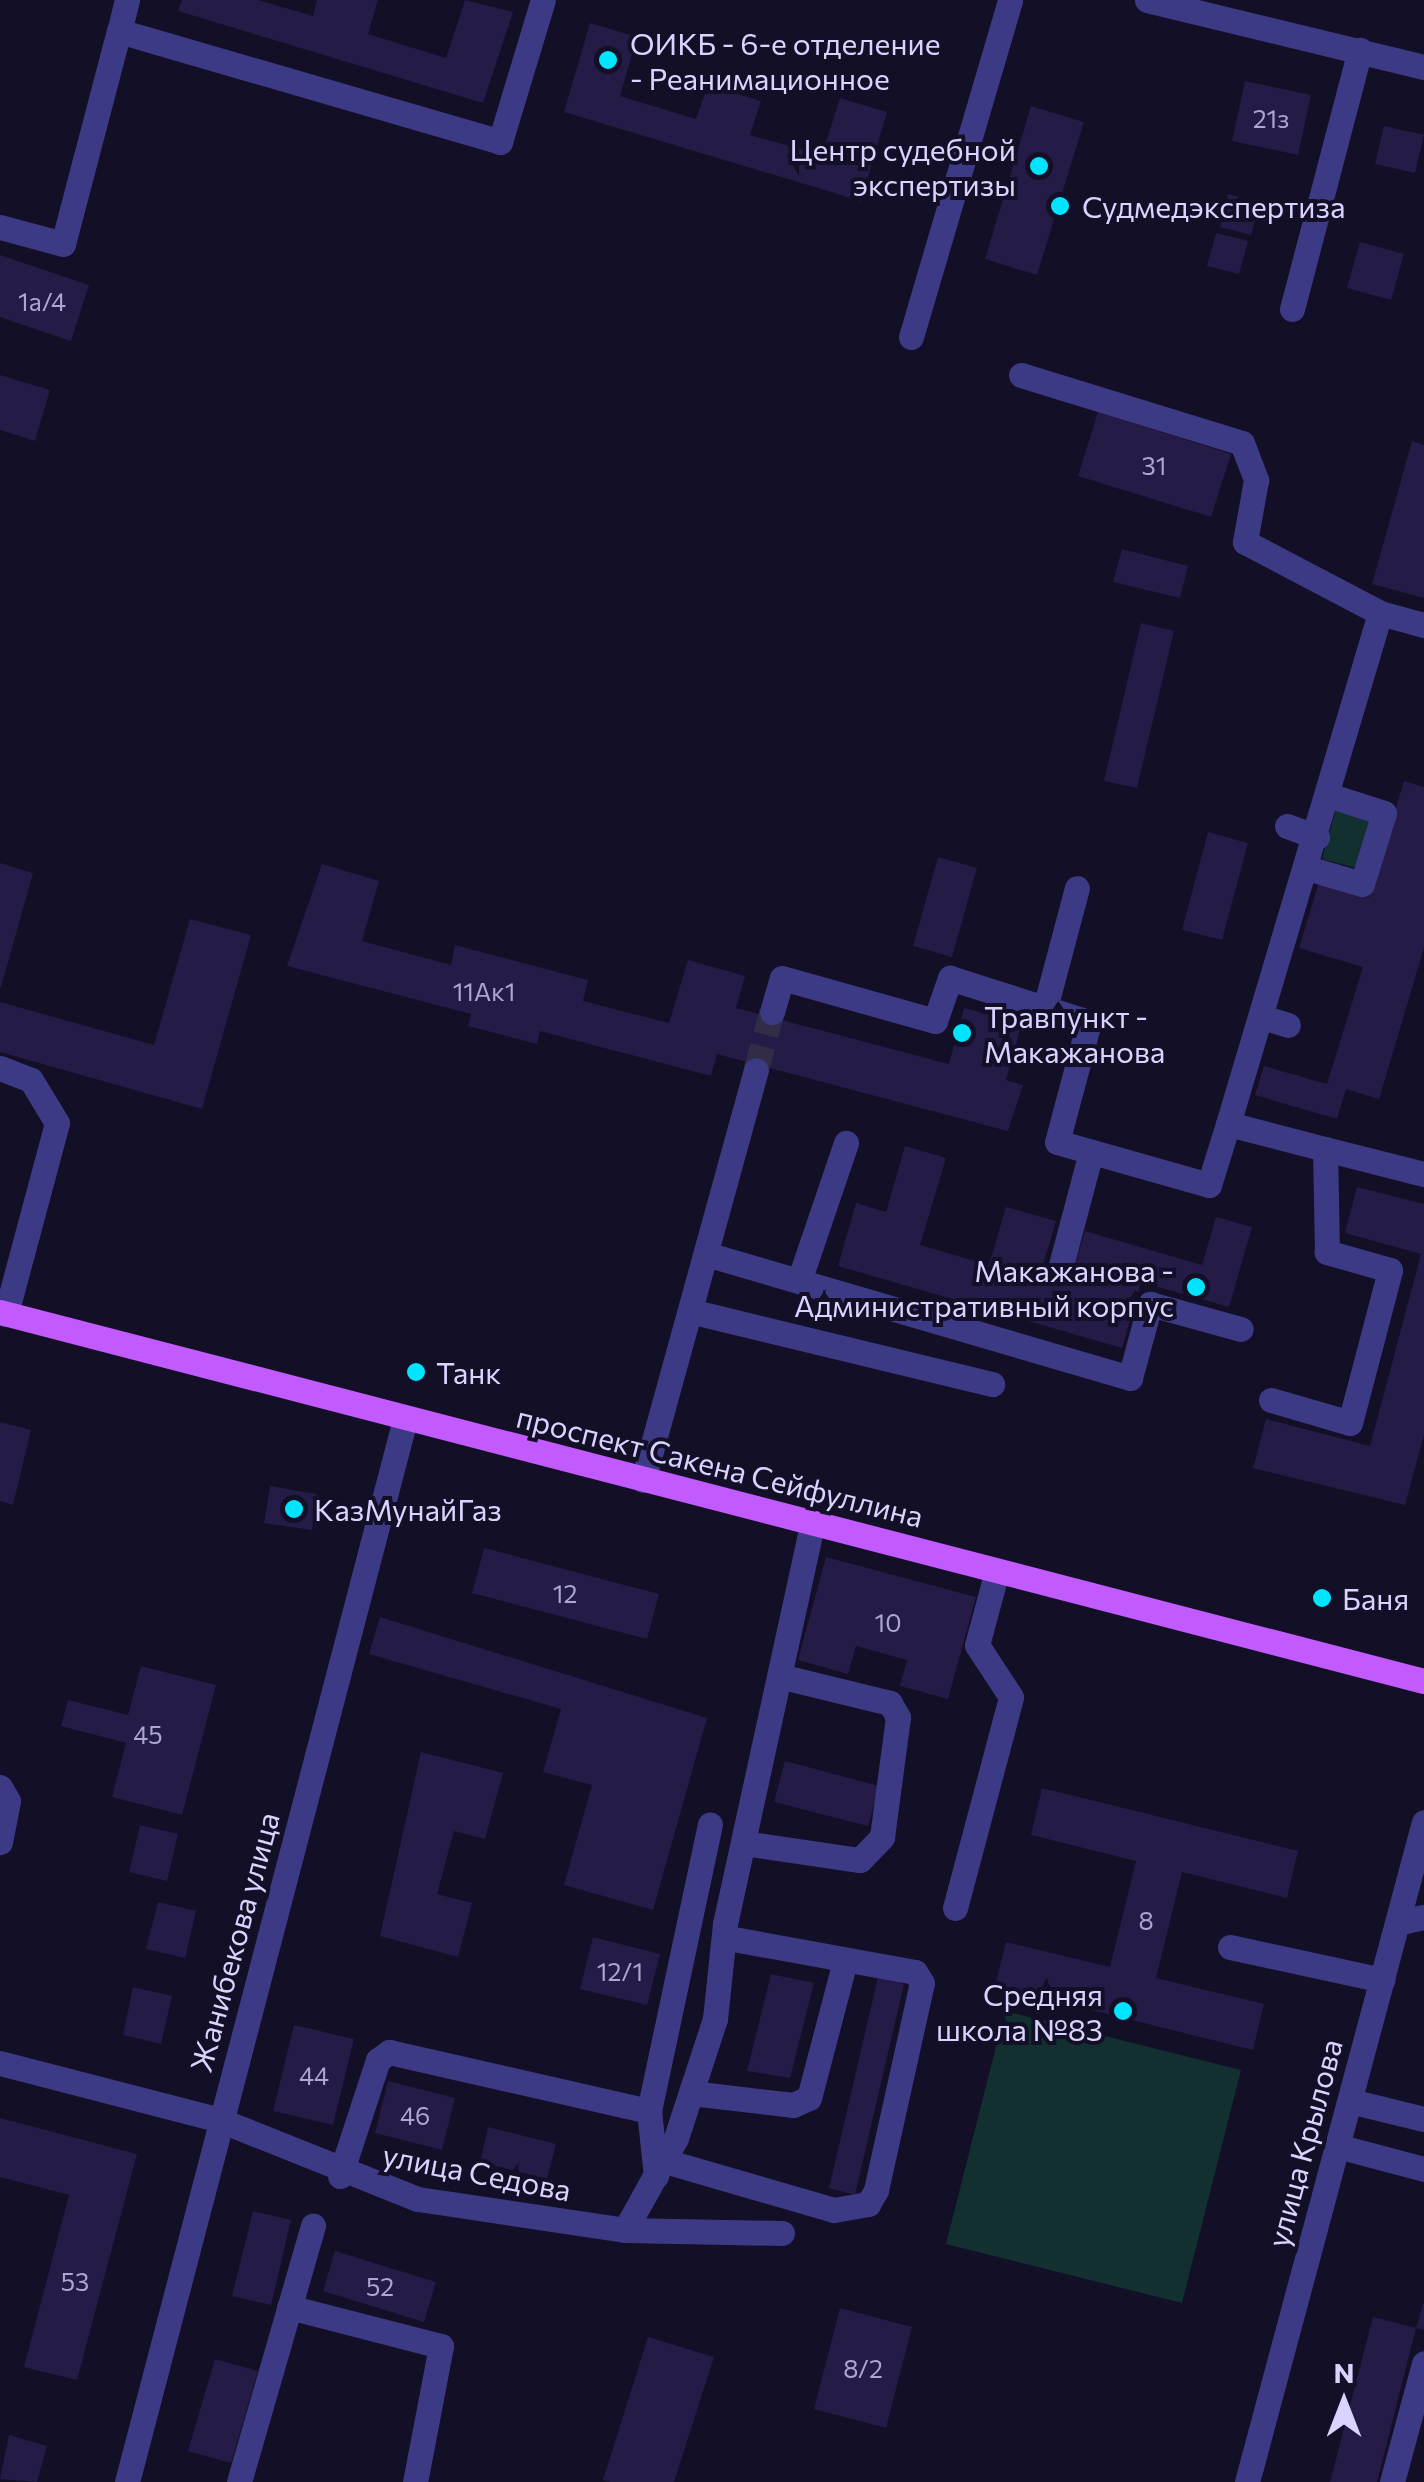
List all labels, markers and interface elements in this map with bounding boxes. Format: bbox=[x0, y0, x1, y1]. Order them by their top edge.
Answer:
place label: ОИКБ - 6-е отделение - Реанимационное bbox=[630, 25, 941, 96]
marker: ОИКБ - 6-е отделение - Реанимационное bbox=[595, 47, 621, 73]
house number: 21з bbox=[1253, 103, 1289, 133]
place label: Центр судебной экспертизы bbox=[790, 131, 1016, 202]
marker: Центр судебной экспертизы bbox=[1026, 153, 1052, 179]
place label: Судмедэкспертиза bbox=[1082, 188, 1346, 224]
marker: Судмедэкспертиза bbox=[1047, 193, 1073, 219]
house number: 1а/4 bbox=[18, 286, 66, 316]
house number: 31 bbox=[1142, 450, 1166, 480]
house number: 11Ак1 bbox=[453, 976, 515, 1006]
place label: Травпункт - Макажанова bbox=[984, 998, 1165, 1068]
marker: Травпункт - Макажанова bbox=[949, 1020, 975, 1046]
place label: Макажанова - Административный корпус bbox=[794, 1252, 1174, 1322]
marker: Макажанова - Административный корпус bbox=[1183, 1274, 1209, 1300]
place label: Танк bbox=[436, 1354, 501, 1390]
marker: Танк bbox=[405, 1361, 427, 1383]
street label: проспект Сакена Сейфуллина bbox=[513, 1398, 927, 1534]
place label: КазМунайГаз bbox=[314, 1491, 502, 1527]
marker: КазМунайГаз bbox=[283, 1498, 305, 1520]
house number: 12 bbox=[553, 1578, 577, 1608]
place label: Баня bbox=[1342, 1580, 1409, 1616]
marker: Баня bbox=[1311, 1587, 1333, 1609]
house number: 10 bbox=[875, 1607, 901, 1637]
house number: 45 bbox=[133, 1719, 163, 1749]
street label: Жанибекова улица bbox=[182, 1808, 286, 2076]
house number: 8 bbox=[1138, 1905, 1154, 1935]
house number: 12/1 bbox=[597, 1956, 643, 1986]
place label: Средняя школа №83 bbox=[936, 1976, 1103, 2046]
marker: Средняя школа №83 bbox=[1112, 2000, 1134, 2022]
street label: улица Крылова bbox=[1259, 2035, 1349, 2251]
house number: 44 bbox=[299, 2060, 329, 2090]
house number: 46 bbox=[400, 2100, 430, 2130]
street label: улица Седова bbox=[380, 2136, 574, 2208]
house number: 53 bbox=[61, 2266, 89, 2296]
house number: 52 bbox=[366, 2271, 394, 2301]
north arrow bbox=[1294, 2352, 1394, 2452]
house number: 8/2 bbox=[843, 2353, 883, 2383]
text: N bbox=[1334, 2355, 1355, 2389]

